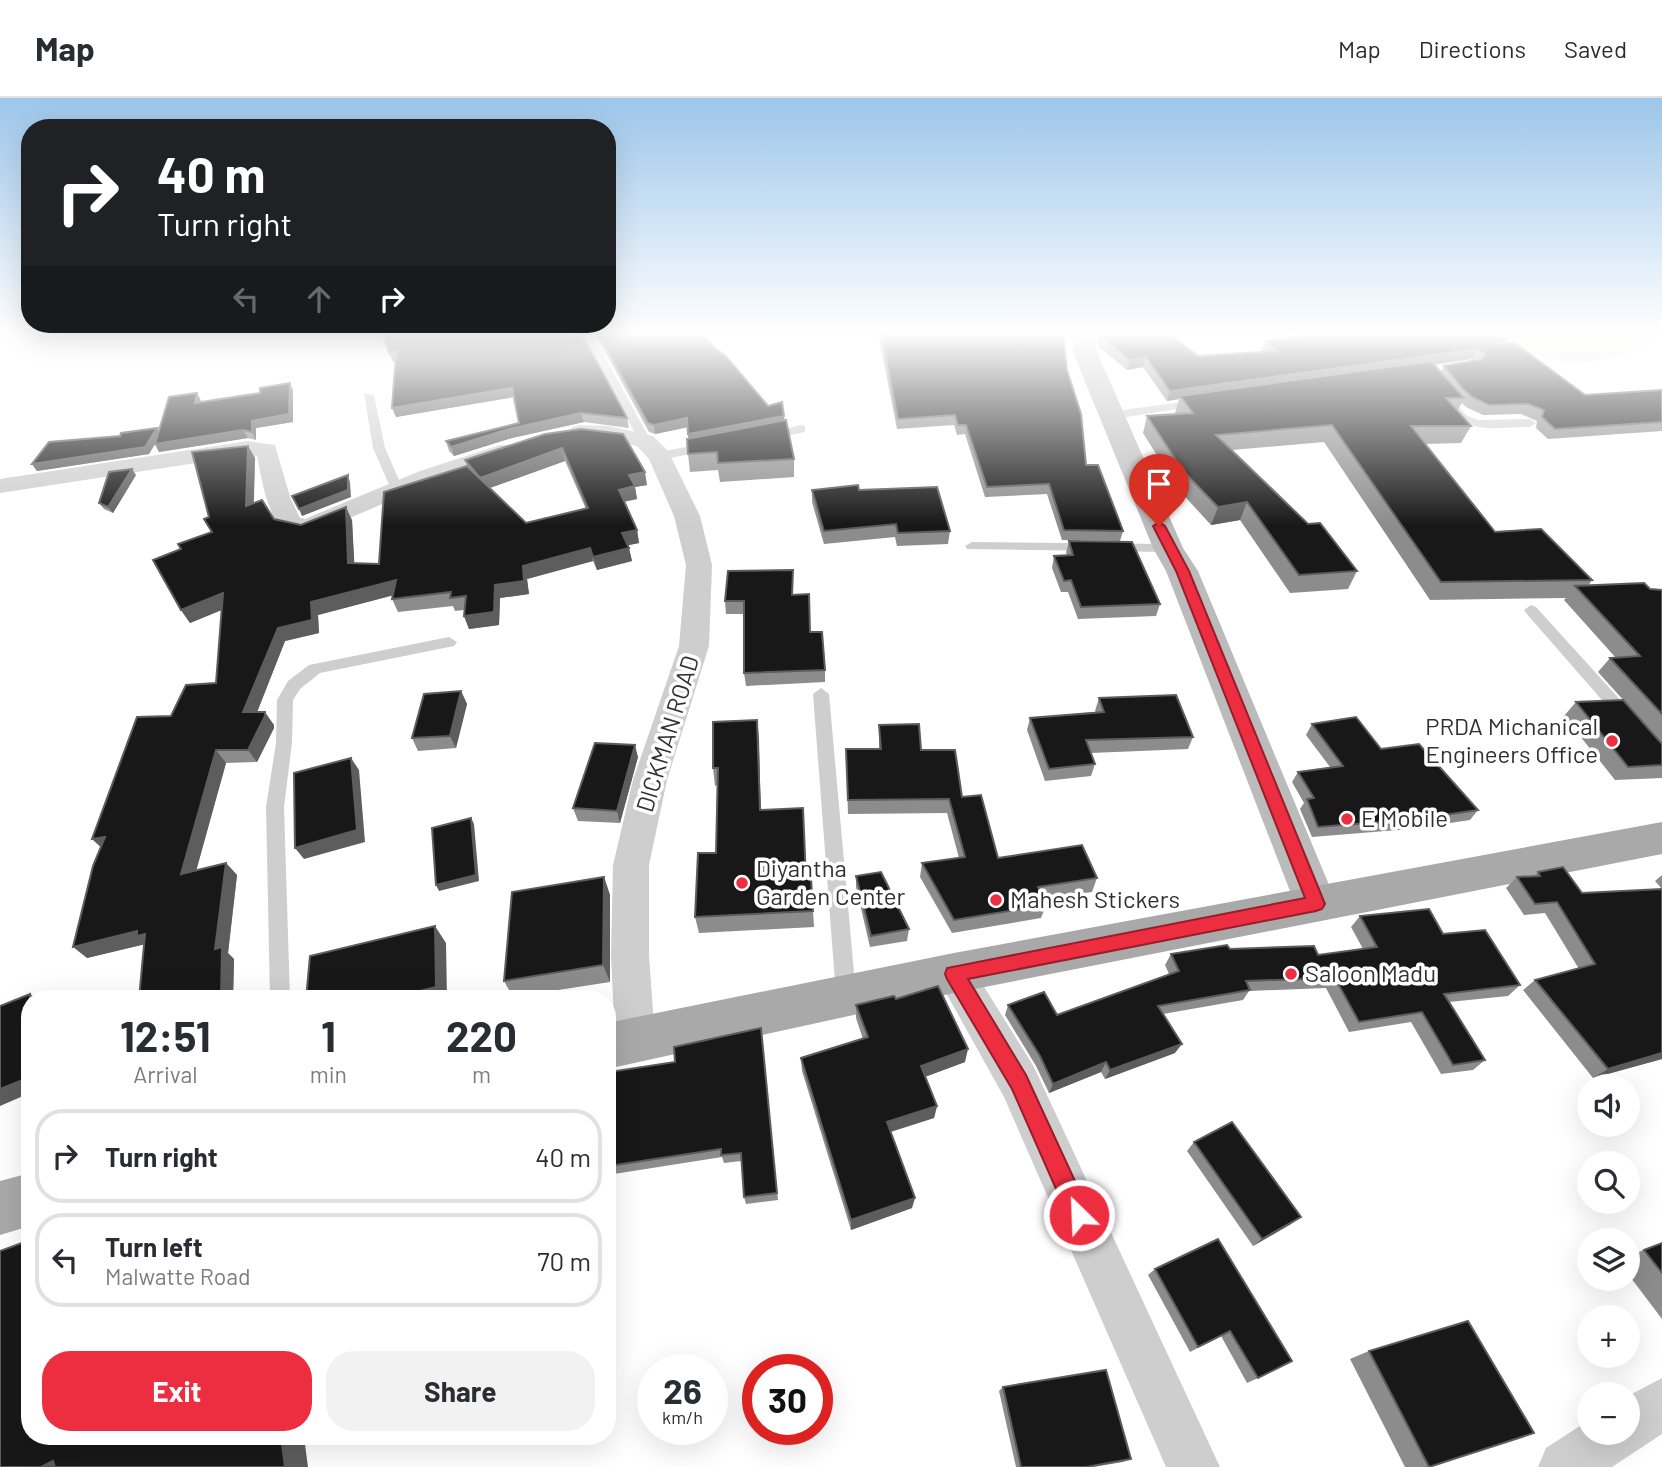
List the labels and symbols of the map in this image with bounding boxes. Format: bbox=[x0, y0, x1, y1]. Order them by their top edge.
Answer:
pin bbox=[1129, 454, 1189, 526]
street label: DICKMAN ROAD bbox=[629, 652, 704, 815]
place label: PRDA Michanical Engineers Office bbox=[1425, 711, 1598, 768]
marker: PRDA Michanical Engineers Office bbox=[1604, 733, 1620, 749]
place label: E Mobile bbox=[1361, 803, 1448, 832]
marker: E Mobile bbox=[1339, 811, 1355, 827]
place label: Diyantha Garden Center bbox=[756, 853, 905, 910]
marker: Diyantha Garden Center bbox=[734, 875, 750, 891]
place label: Mahesh Stickers bbox=[1010, 884, 1180, 913]
marker: Mahesh Stickers bbox=[988, 892, 1004, 908]
place label: Saloon Madu bbox=[1305, 958, 1436, 987]
marker: Saloon Madu bbox=[1283, 966, 1299, 982]
position arrow bbox=[1042, 1178, 1116, 1252]
speed limit sign: 30 bbox=[742, 1354, 833, 1445]

